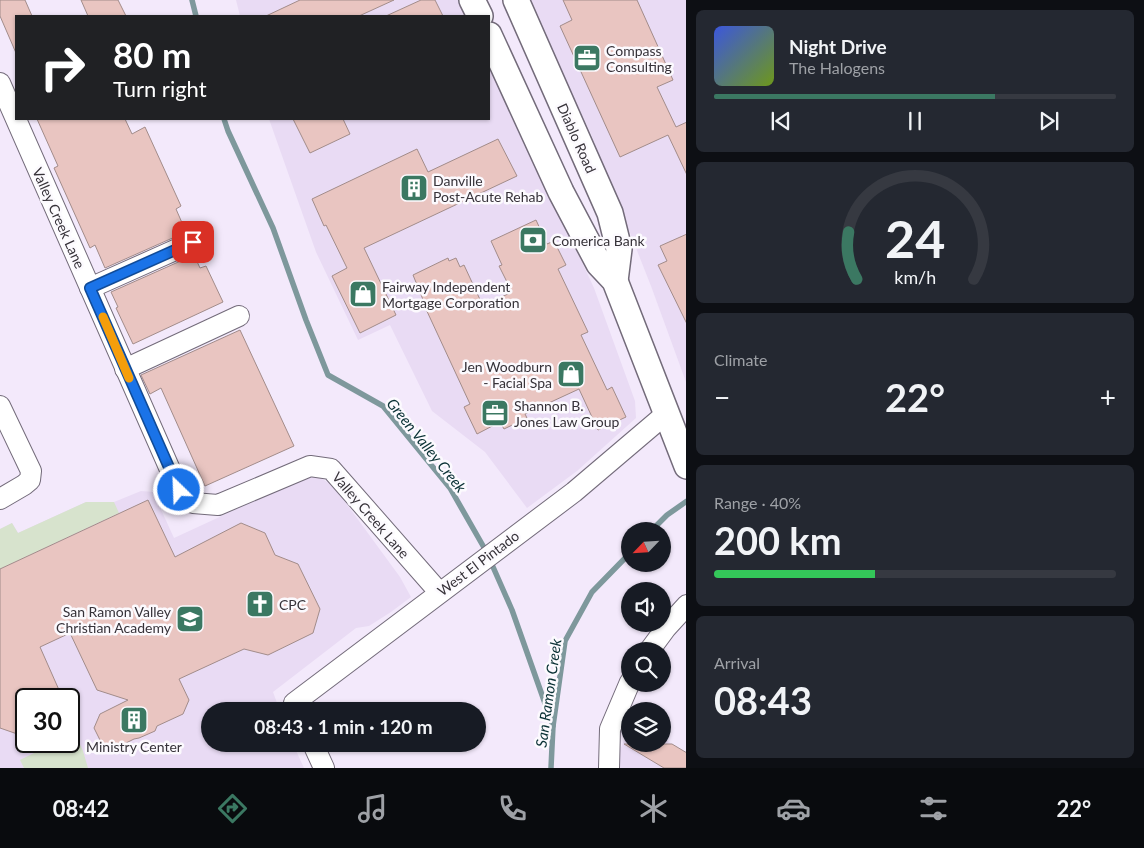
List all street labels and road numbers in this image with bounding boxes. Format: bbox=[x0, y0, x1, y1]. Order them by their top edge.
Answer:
street label: Diablo Road bbox=[554, 100, 600, 176]
street label: Valley Creek Lane bbox=[29, 165, 89, 271]
street label: Valley Creek Lane bbox=[329, 468, 413, 562]
street label: West El Pintado bbox=[434, 527, 522, 599]

